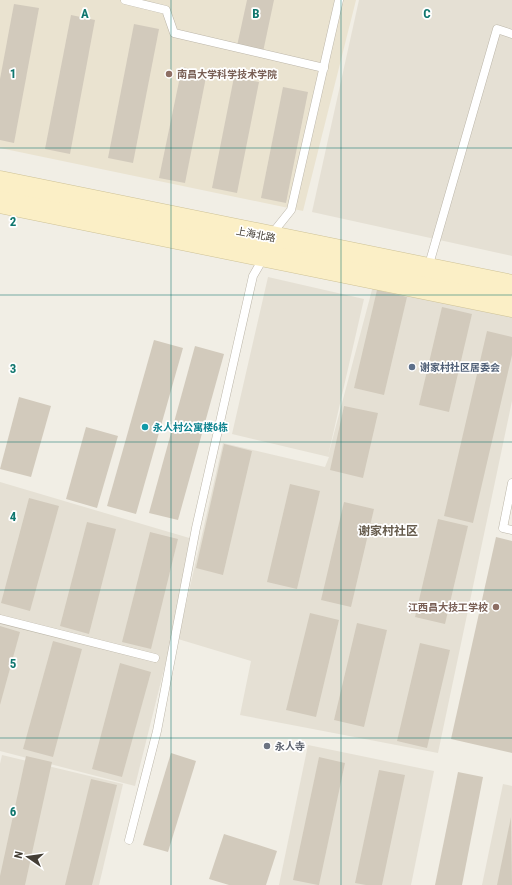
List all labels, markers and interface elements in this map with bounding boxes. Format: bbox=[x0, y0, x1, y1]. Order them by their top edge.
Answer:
text: A bbox=[81, 6, 89, 21]
text: B bbox=[252, 6, 260, 21]
text: C bbox=[423, 6, 431, 21]
text: 1 bbox=[10, 66, 16, 81]
marker: 南昌大学科学技术学院 bbox=[164, 69, 174, 79]
place label: 南昌大学科学技术学院 bbox=[177, 69, 277, 80]
text: 2 bbox=[10, 214, 17, 229]
street label: 上海北路 bbox=[235, 225, 277, 244]
text: 3 bbox=[10, 361, 16, 376]
place label: 谢家村社区居委会 bbox=[420, 361, 500, 373]
marker: 谢家村社区居委会 bbox=[407, 362, 417, 372]
place label: 永人村公寓楼6栋 bbox=[153, 421, 228, 433]
marker: 永人村公寓楼6栋 bbox=[140, 422, 150, 432]
text: 4 bbox=[10, 509, 17, 524]
district label: 谢家村社区 bbox=[358, 524, 418, 538]
place label: 江西昌大技工学校 bbox=[408, 601, 488, 613]
marker: 江西昌大技工学校 bbox=[491, 602, 501, 612]
text: 5 bbox=[10, 656, 17, 671]
marker: 永人寺 bbox=[262, 741, 272, 751]
place label: 永人寺 bbox=[275, 741, 305, 752]
text: 6 bbox=[10, 804, 17, 819]
north arrow bbox=[8, 837, 48, 877]
text: N bbox=[12, 850, 26, 860]

